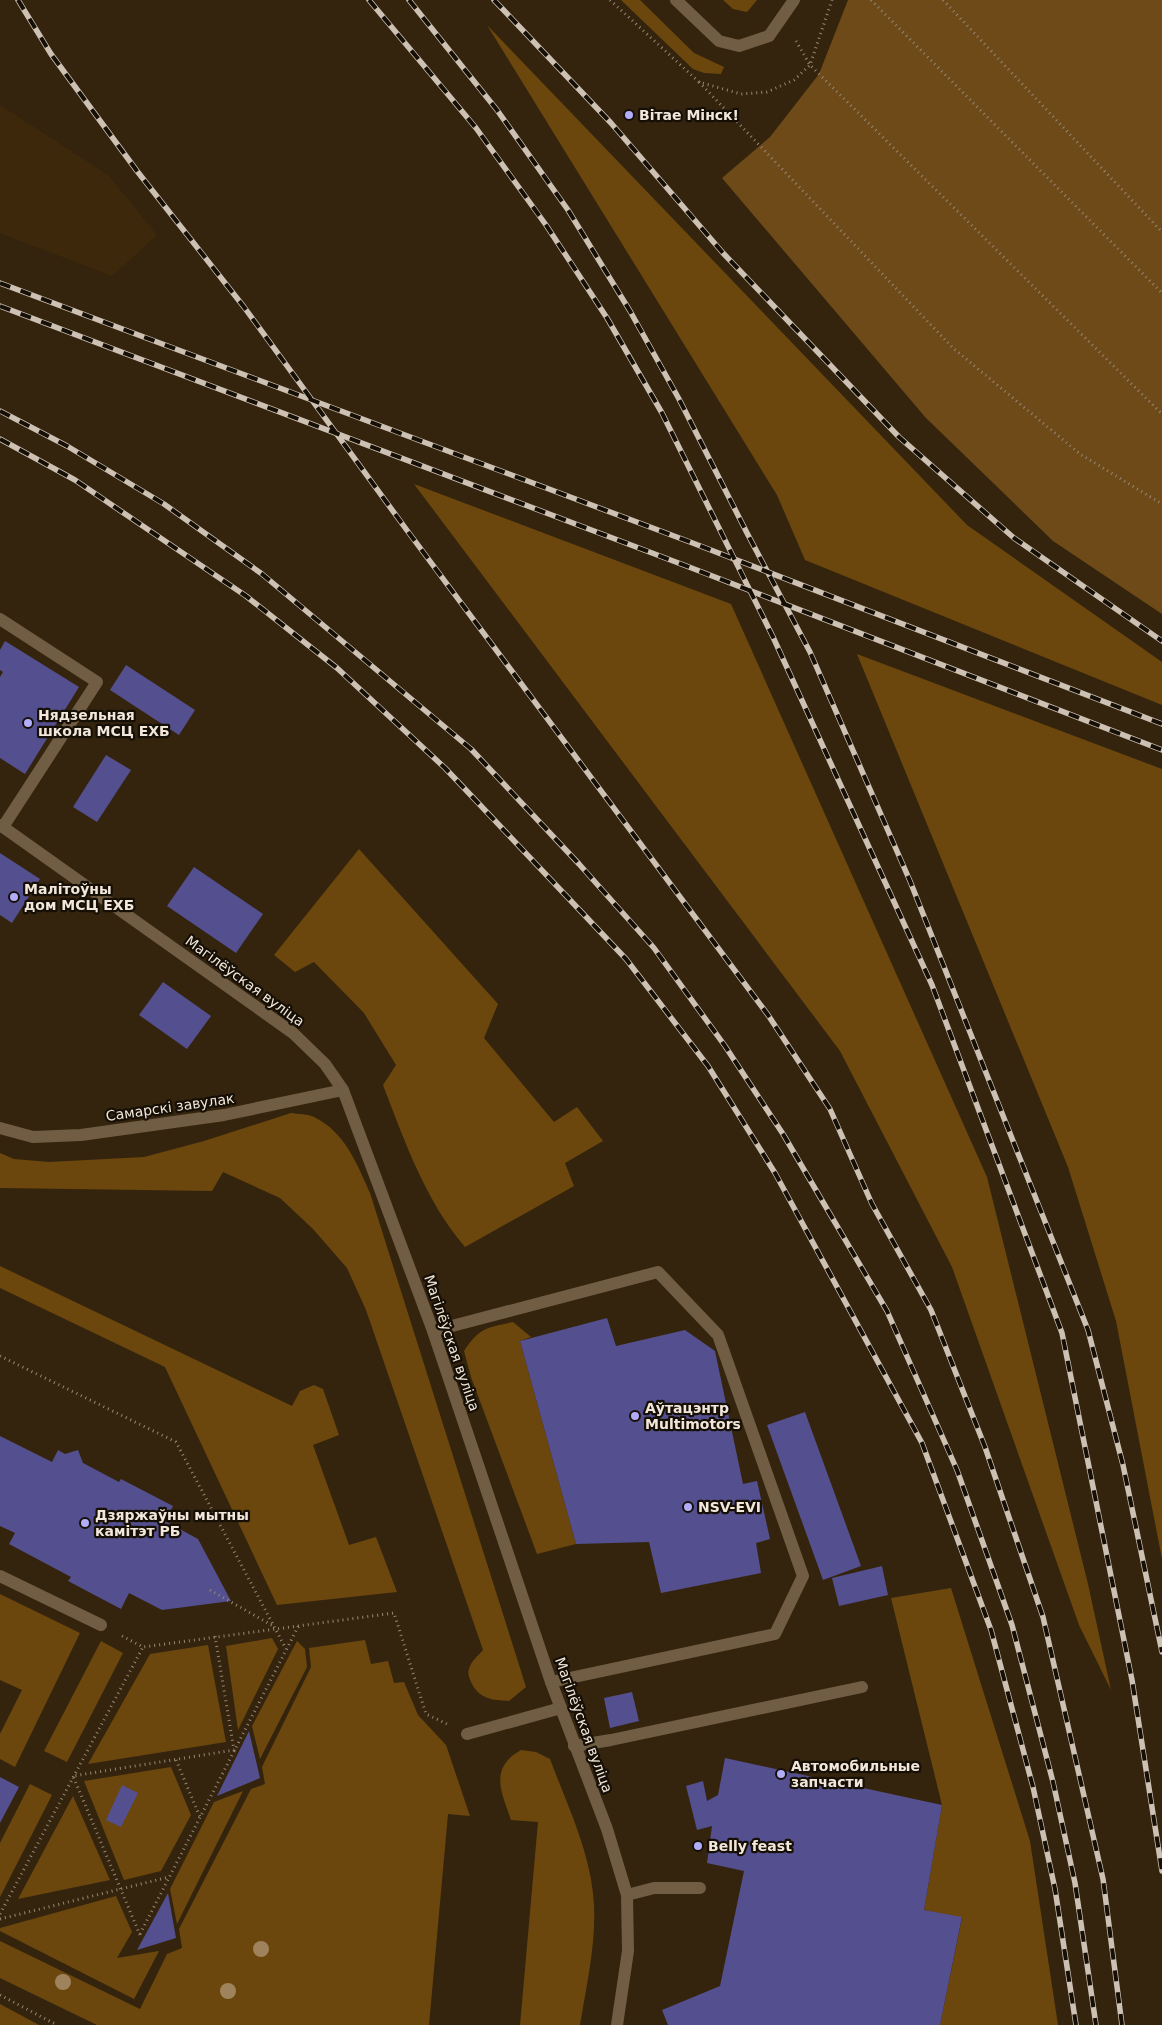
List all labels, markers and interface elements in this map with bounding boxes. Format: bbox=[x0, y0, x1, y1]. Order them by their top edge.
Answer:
place label: Вітае Мінск! bbox=[639, 107, 739, 123]
marker: Вітае Мінск! bbox=[623, 109, 635, 121]
place label: Нядзельная школа МСЦ ЕХБ bbox=[38, 707, 170, 739]
marker: Нядзельная школа МСЦ ЕХБ bbox=[22, 717, 34, 729]
place label: Малітоўны дом МСЦ ЕХБ bbox=[24, 881, 134, 913]
marker: Малітоўны дом МСЦ ЕХБ bbox=[8, 891, 20, 903]
street label: Магілёўская вуліца bbox=[183, 933, 307, 1029]
street label: Самарскі завулак bbox=[105, 1090, 235, 1124]
street label: Магілёўская вуліца bbox=[421, 1273, 483, 1413]
place label: Аўтацэнтр Multimotors bbox=[645, 1400, 741, 1432]
marker: Аўтацэнтр Multimotors bbox=[629, 1410, 641, 1422]
place label: NSV-EVI bbox=[698, 1499, 761, 1515]
marker: NSV-EVI bbox=[682, 1501, 694, 1513]
place label: Дзяржаўны мытны камітэт РБ bbox=[95, 1507, 249, 1539]
marker: Дзяржаўны мытны камітэт РБ bbox=[79, 1517, 91, 1529]
street label: Магілёўская вуліца bbox=[552, 1655, 616, 1795]
place label: Автомобильные запчасти bbox=[791, 1758, 920, 1790]
marker: Автомобильные запчасти bbox=[775, 1768, 787, 1780]
place label: Belly feast bbox=[708, 1838, 792, 1854]
marker: Belly feast bbox=[692, 1840, 704, 1852]

